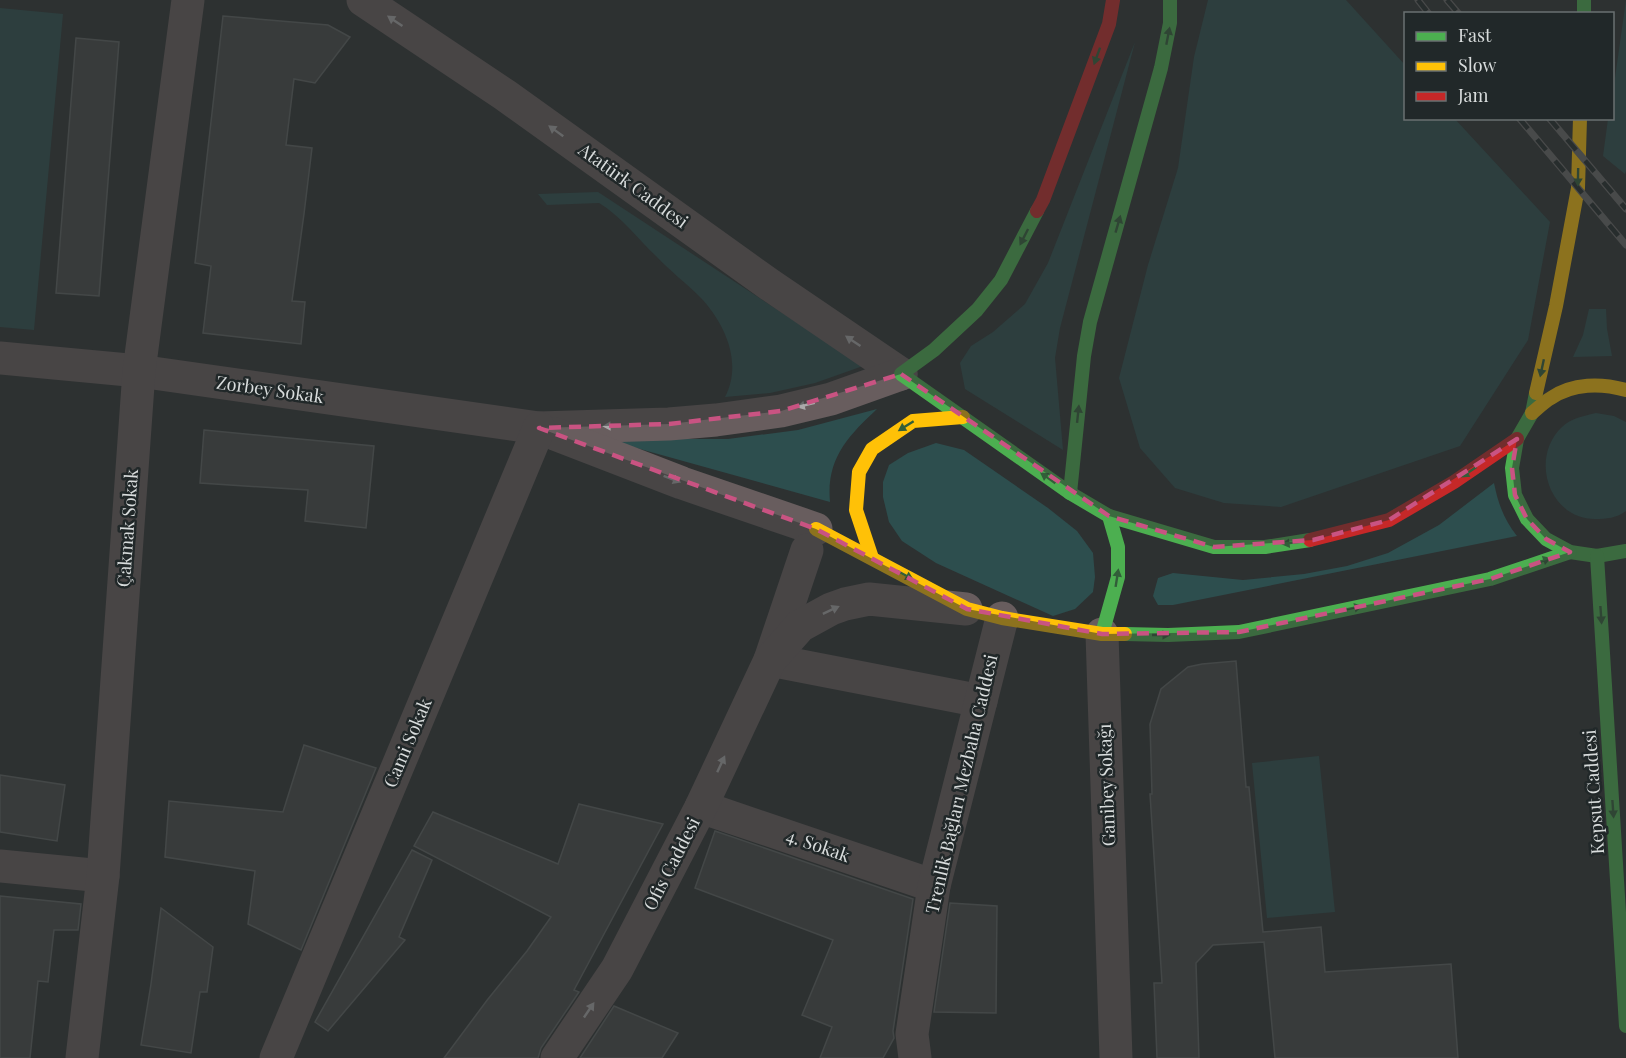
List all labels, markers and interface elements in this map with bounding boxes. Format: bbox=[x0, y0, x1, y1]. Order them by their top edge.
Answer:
legend bbox=[1404, 12, 1614, 120]
one-way arrow bbox=[387, 16, 403, 27]
text: Fast bbox=[1458, 23, 1492, 47]
one-way arrow bbox=[1164, 26, 1173, 45]
one-way arrow bbox=[1091, 47, 1101, 65]
text: Slow bbox=[1458, 53, 1496, 77]
text: Jam bbox=[1457, 83, 1488, 107]
one-way arrow bbox=[549, 125, 565, 137]
street label: Atatürk Caddesi bbox=[573, 137, 693, 233]
one-way arrow bbox=[1573, 167, 1583, 186]
one-way arrow bbox=[1114, 215, 1123, 233]
one-way arrow bbox=[1019, 228, 1029, 245]
one-way arrow bbox=[845, 335, 861, 347]
one-way arrow bbox=[1537, 359, 1546, 378]
street label: Zorbey Sokak bbox=[215, 370, 326, 408]
one-way arrow bbox=[796, 400, 815, 410]
one-way arrow bbox=[1073, 405, 1083, 424]
one-way arrow bbox=[603, 421, 622, 431]
one-way arrow bbox=[898, 421, 914, 432]
one-way arrow bbox=[1461, 466, 1477, 477]
street label: Çakmak Sokak bbox=[111, 468, 143, 588]
one-way arrow bbox=[1041, 472, 1057, 484]
one-way arrow bbox=[663, 475, 681, 484]
one-way arrow bbox=[1281, 539, 1300, 548]
one-way arrow bbox=[1533, 556, 1551, 565]
one-way arrow bbox=[1112, 568, 1121, 587]
one-way arrow bbox=[897, 570, 914, 580]
one-way arrow bbox=[1344, 603, 1363, 612]
one-way arrow bbox=[1596, 605, 1605, 624]
one-way arrow bbox=[822, 606, 839, 615]
one-way arrow bbox=[1151, 630, 1170, 640]
street label: Trenlik Bağları Mezbaha Caddesi bbox=[919, 652, 1003, 916]
street label: Cami Sokak bbox=[377, 694, 437, 791]
street label: Ganibey Sokağı bbox=[1092, 723, 1120, 847]
street label: Kepsut Caddesi bbox=[1577, 729, 1609, 855]
one-way arrow bbox=[716, 755, 726, 773]
one-way arrow bbox=[1608, 800, 1617, 819]
street label: Ofis Caddesi bbox=[637, 813, 705, 914]
street label: 4. Sokak bbox=[783, 823, 853, 867]
one-way arrow bbox=[584, 1001, 595, 1018]

